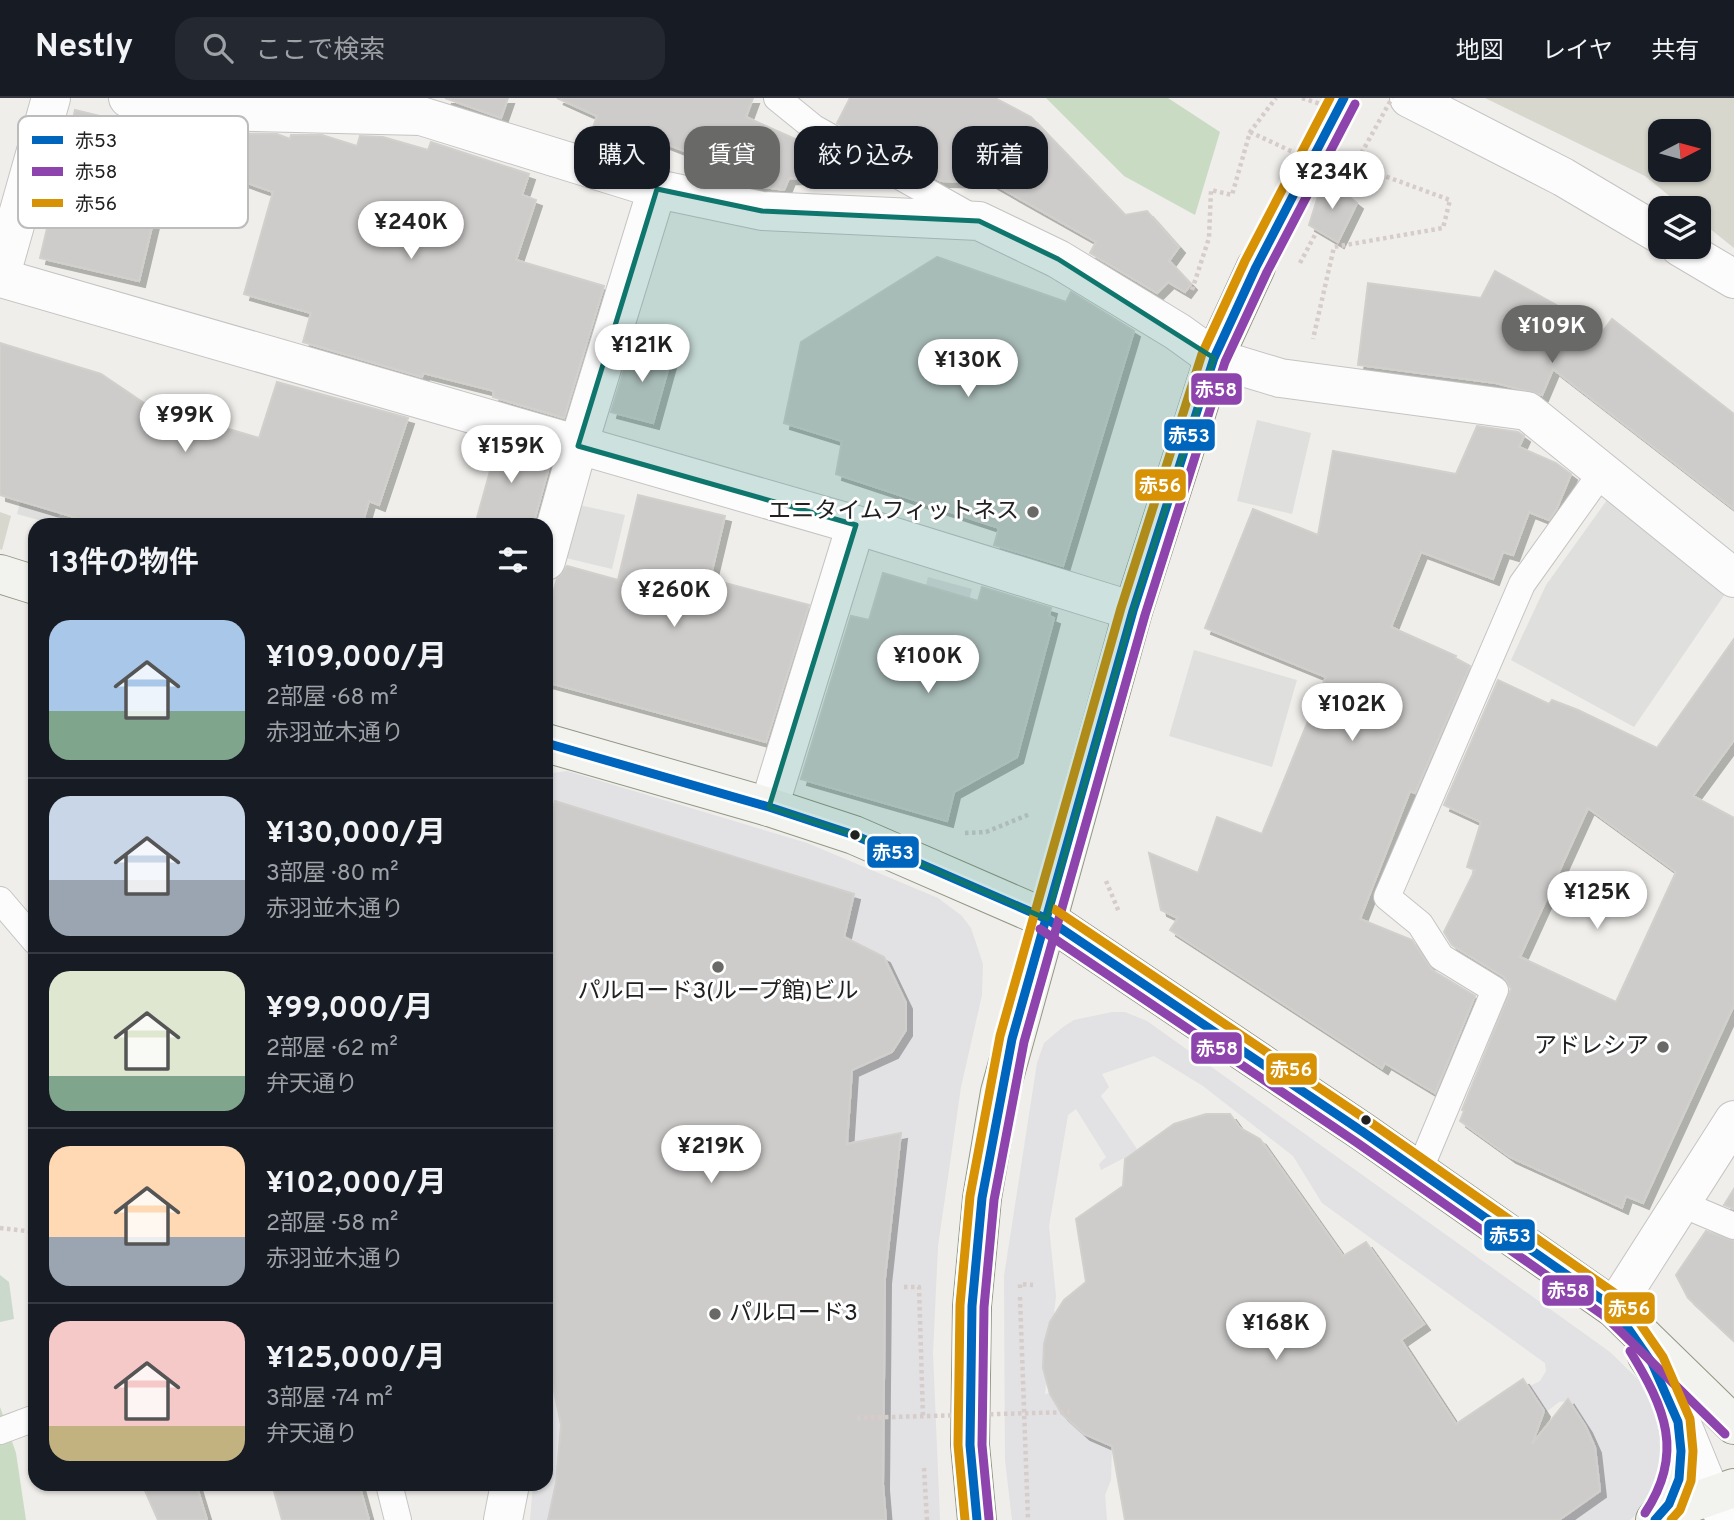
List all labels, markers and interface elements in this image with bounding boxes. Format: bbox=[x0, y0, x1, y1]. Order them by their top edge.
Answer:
search box bbox=[175, 17, 665, 80]
text: Nestly bbox=[35, 27, 133, 69]
icon: search bbox=[199, 29, 237, 67]
text: ここで検索 bbox=[255, 35, 385, 68]
text: 地図 bbox=[1456, 37, 1504, 67]
text: レイヤ bbox=[1542, 37, 1613, 67]
text: 共有 bbox=[1651, 37, 1699, 67]
legend bbox=[18, 116, 248, 228]
north arrow bbox=[1648, 119, 1712, 182]
map controls bbox=[1648, 119, 1711, 259]
chip: 購入 bbox=[574, 126, 670, 189]
chip: 賃貸 bbox=[684, 126, 780, 189]
chip: 絞り込み bbox=[794, 126, 938, 189]
chip: 新着 bbox=[952, 126, 1048, 189]
text: 赤53 bbox=[75, 130, 117, 154]
pin: ¥234K bbox=[1283, 152, 1381, 211]
text: ¥234K bbox=[1296, 159, 1368, 188]
text: 赤58 bbox=[75, 161, 117, 185]
text: 赤56 bbox=[75, 193, 117, 217]
button: layers bbox=[1648, 196, 1711, 259]
pin: ¥240K bbox=[362, 202, 460, 261]
text: ¥240K bbox=[374, 209, 448, 238]
pin: ¥109K bbox=[1503, 306, 1601, 365]
text: ¥109K bbox=[1518, 313, 1586, 342]
pin: ¥121K bbox=[593, 324, 691, 384]
text: ¥121K bbox=[611, 332, 673, 361]
pin: ¥130K bbox=[919, 340, 1017, 399]
text: ¥130K bbox=[934, 347, 1002, 376]
line badge: 赤58 bbox=[1190, 372, 1243, 406]
text: 赤58 bbox=[1195, 379, 1237, 403]
pin: ¥99K bbox=[144, 394, 226, 454]
text: ¥99K bbox=[156, 402, 214, 431]
line badge: 赤53 bbox=[1163, 418, 1216, 452]
text: 赤53 bbox=[1168, 425, 1210, 449]
pin: ¥159K bbox=[462, 426, 560, 485]
text: ¥159K bbox=[477, 433, 545, 462]
line badge: 赤56 bbox=[1134, 468, 1187, 502]
text: 赤56 bbox=[1139, 475, 1181, 499]
place label: エニタイムフィットネス bbox=[768, 498, 1019, 527]
marker: エニタイムフィットネス bbox=[1025, 504, 1041, 520]
icon: filters bbox=[494, 541, 532, 579]
text: 13件の物件 bbox=[49, 546, 199, 583]
pin: ¥260K bbox=[625, 570, 723, 629]
text: ¥260K bbox=[637, 577, 711, 606]
pin: ¥100K bbox=[879, 636, 977, 695]
text: ¥109,000/月 bbox=[266, 640, 447, 677]
text: ¥100K bbox=[893, 643, 963, 672]
icon: home bbox=[105, 648, 189, 732]
text: 2部屋 · 68 m² bbox=[266, 684, 398, 713]
pin: ¥102K bbox=[1303, 684, 1401, 743]
text: ¥102K bbox=[1318, 691, 1386, 720]
text: 赤羽並木通り bbox=[266, 720, 404, 749]
text: ¥130,000/月 bbox=[266, 816, 446, 853]
icon: home bbox=[105, 824, 189, 908]
unlabelled marker bbox=[848, 828, 862, 842]
line badge: 赤53 bbox=[866, 835, 920, 869]
text: 赤53 bbox=[872, 842, 914, 866]
text: 3部屋 · 80 m² bbox=[266, 860, 398, 889]
pin: ¥125K bbox=[1548, 872, 1646, 931]
text: ¥125K bbox=[1563, 879, 1631, 908]
text: 赤羽並木通り bbox=[266, 896, 404, 925]
marker: パルロード3(ループ館)ビル bbox=[710, 959, 726, 975]
place label: パルロード3(ループ館)ビル bbox=[577, 978, 859, 1007]
text: ¥99,000/月 bbox=[266, 991, 434, 1028]
icon: home bbox=[105, 999, 189, 1083]
line badge: 赤58 bbox=[1190, 1031, 1243, 1065]
place label: アドレシア bbox=[1534, 1033, 1649, 1062]
text: 2部屋 · 62 m² bbox=[266, 1035, 398, 1064]
text: 赤58 bbox=[1196, 1038, 1238, 1062]
marker: アドレシア bbox=[1655, 1039, 1671, 1055]
line badge: 赤56 bbox=[1265, 1052, 1318, 1086]
text: 赤56 bbox=[1270, 1059, 1312, 1083]
text: 弁天通り bbox=[266, 1071, 358, 1100]
unlabelled marker bbox=[1359, 1113, 1373, 1127]
pin: ¥219K bbox=[662, 1126, 760, 1185]
text: ¥219K bbox=[677, 1133, 745, 1162]
text: ¥102,000/月 bbox=[266, 1166, 447, 1203]
icon: home bbox=[105, 1174, 189, 1258]
text: 2部屋 · 58 m² bbox=[266, 1210, 398, 1239]
line badge: 赤53 bbox=[1483, 1218, 1536, 1252]
text: 赤53 bbox=[1489, 1225, 1531, 1249]
text: 赤羽並木通り bbox=[266, 1246, 404, 1275]
line badge: 赤58 bbox=[1541, 1274, 1595, 1307]
text: 赤58 bbox=[1547, 1280, 1589, 1304]
line badge: 赤56 bbox=[1603, 1291, 1656, 1325]
text: 赤56 bbox=[1608, 1298, 1650, 1322]
place label: パルロード3 bbox=[729, 1300, 858, 1329]
pin: ¥168K bbox=[1227, 1302, 1325, 1362]
marker: パルロード3 bbox=[707, 1306, 723, 1322]
text: ¥168K bbox=[1242, 1310, 1310, 1339]
text: ¥125,000/月 bbox=[266, 1341, 445, 1378]
icon: home bbox=[105, 1349, 189, 1433]
text: 3部屋 · 74 m² bbox=[266, 1385, 393, 1414]
text: 弁天通り bbox=[266, 1421, 358, 1450]

